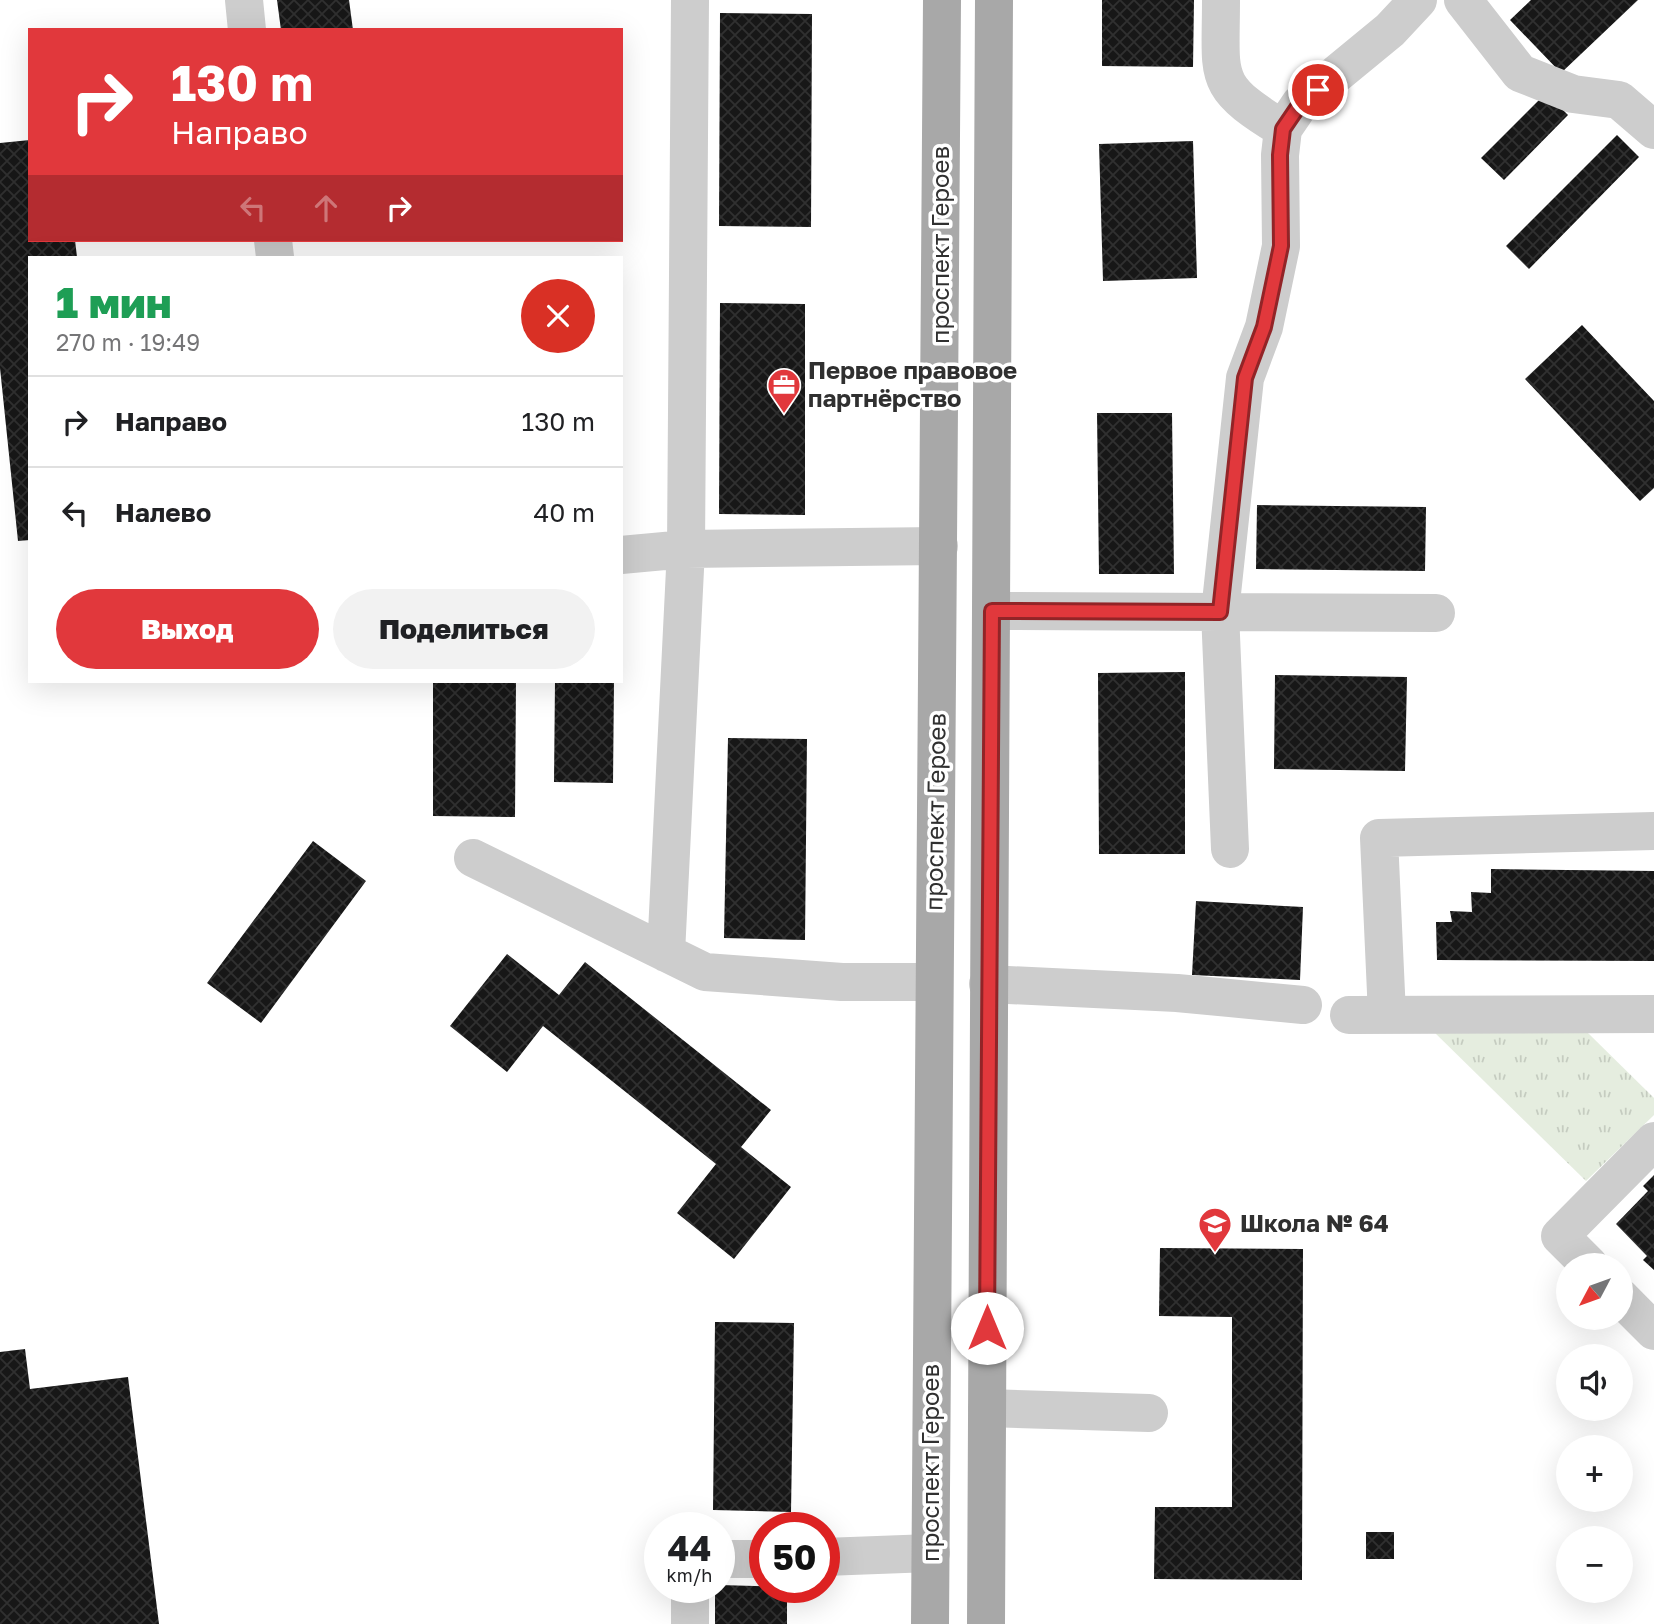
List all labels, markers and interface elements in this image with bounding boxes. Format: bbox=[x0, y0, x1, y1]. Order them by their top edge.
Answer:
text: 130 m bbox=[171, 53, 313, 112]
icon: right bbox=[56, 56, 147, 147]
pin bbox=[1288, 60, 1348, 120]
icon: arrive bbox=[1299, 71, 1337, 109]
text: Направо bbox=[171, 113, 308, 151]
street label: проспект Героев bbox=[925, 146, 954, 344]
icon: left bbox=[234, 189, 272, 227]
icon: ahead bbox=[307, 189, 345, 227]
icon: right bbox=[380, 189, 418, 227]
text: 1 мин bbox=[56, 277, 172, 327]
button: close bbox=[521, 279, 595, 353]
text: 270 m · 19:49 bbox=[56, 328, 200, 356]
place label: Первое правовое партнёрство bbox=[808, 355, 1017, 412]
office icon: Первое правовое партнёрство bbox=[765, 366, 803, 415]
icon: right bbox=[56, 403, 94, 441]
text: Направо bbox=[115, 406, 227, 437]
text: 130 m bbox=[522, 406, 595, 437]
icon: left bbox=[56, 494, 94, 532]
text: Налево bbox=[115, 497, 211, 528]
text: 40 m bbox=[534, 497, 595, 528]
button: Выход bbox=[56, 589, 319, 669]
button: Поделиться bbox=[333, 589, 595, 669]
street label: проспект Героев bbox=[918, 713, 951, 911]
school or university icon: Школа № 64 bbox=[1196, 1205, 1234, 1254]
place label: Школа № 64 bbox=[1240, 1208, 1389, 1237]
north arrow bbox=[1556, 1253, 1633, 1330]
map controls bbox=[1556, 1253, 1633, 1603]
position arrow bbox=[950, 1291, 1024, 1365]
button: sound bbox=[1556, 1344, 1633, 1421]
street label: проспект Героев bbox=[915, 1364, 944, 1562]
button: + bbox=[1556, 1435, 1633, 1512]
speed limit sign: 50 bbox=[749, 1512, 840, 1603]
button: − bbox=[1556, 1526, 1633, 1603]
text: 44 bbox=[668, 1527, 711, 1569]
text: km/h bbox=[667, 1564, 712, 1586]

